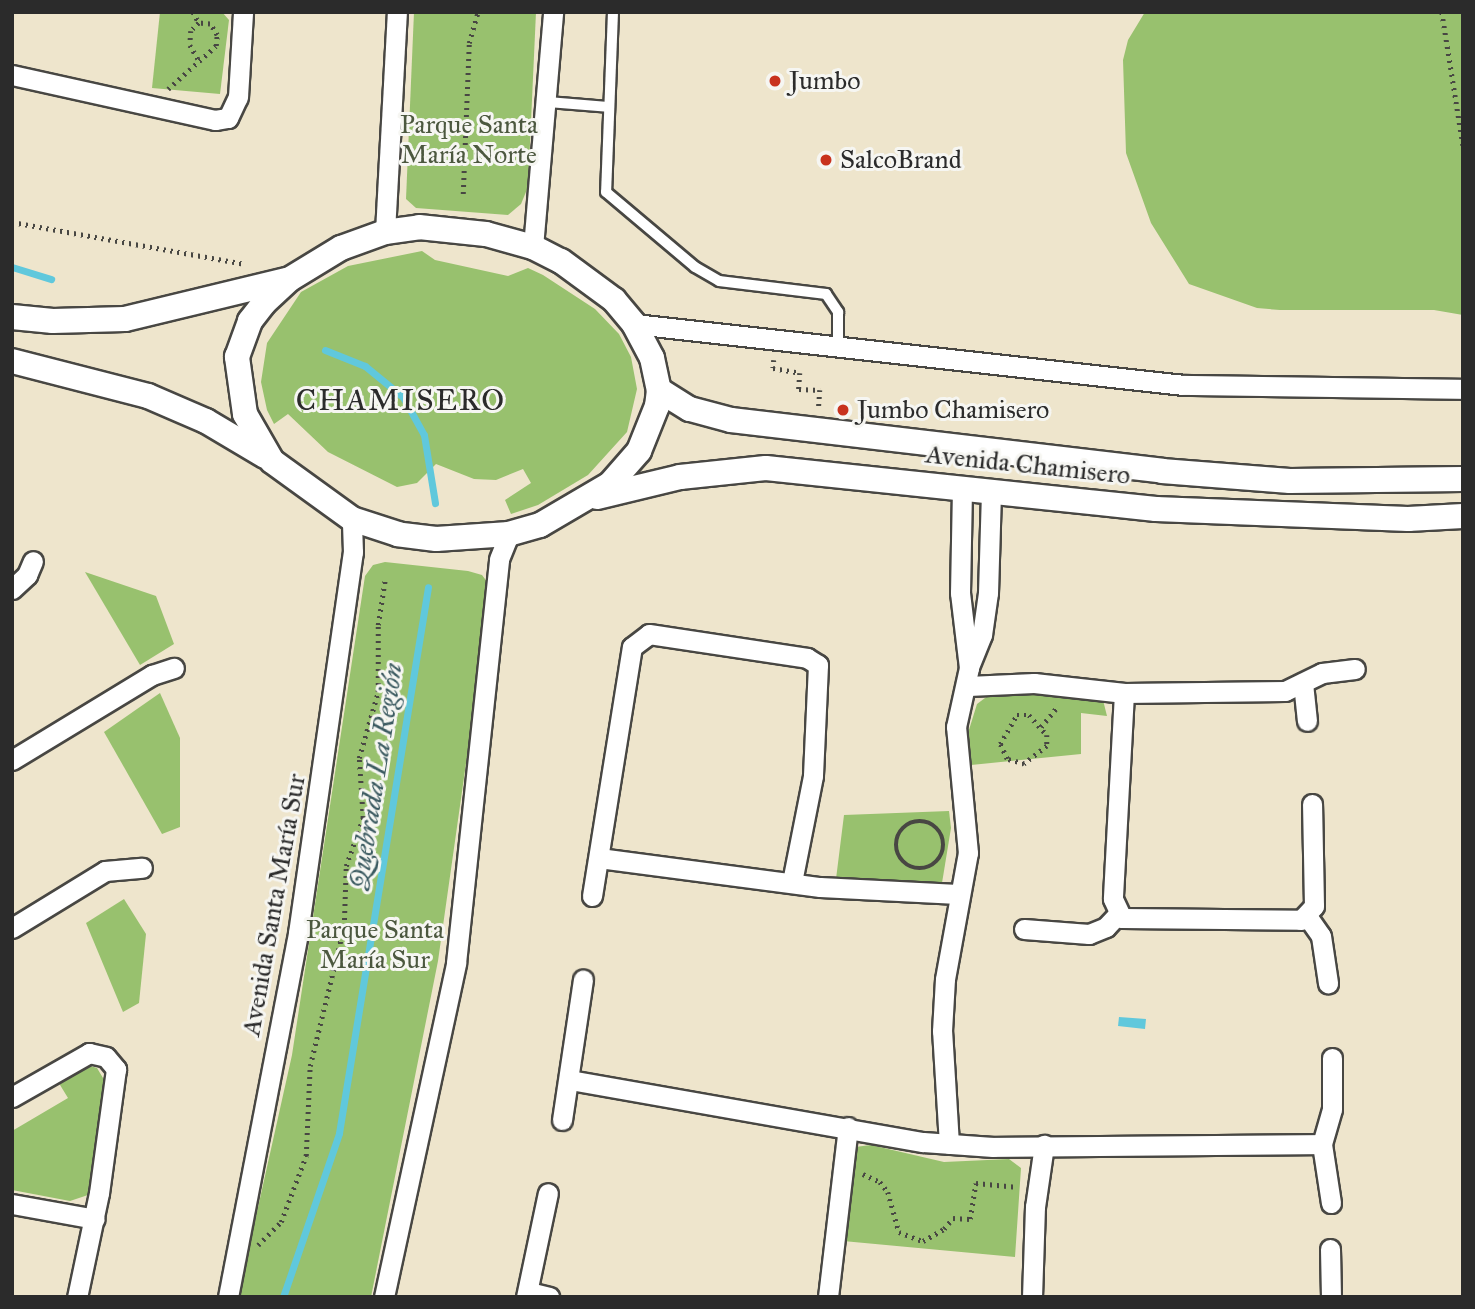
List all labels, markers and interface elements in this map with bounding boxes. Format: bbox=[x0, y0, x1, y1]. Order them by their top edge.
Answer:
place label: Jumbo bbox=[789, 65, 860, 97]
marker: Jumbo bbox=[767, 73, 783, 89]
park label: Parque Santa María Norte bbox=[400, 109, 538, 170]
place label: SalcoBrand bbox=[840, 144, 962, 176]
marker: SalcoBrand bbox=[818, 152, 834, 168]
district label: CHAMISERO bbox=[297, 382, 505, 418]
place label: Jumbo Chamisero bbox=[857, 394, 1049, 426]
marker: Jumbo Chamisero bbox=[835, 402, 851, 418]
street label: Avenida Chamisero bbox=[924, 439, 1132, 491]
water label: Quebrada La Región bbox=[342, 661, 410, 891]
street label: Avenida Santa María Sur bbox=[236, 771, 312, 1039]
park label: Parque Santa María Sur bbox=[306, 914, 444, 976]

